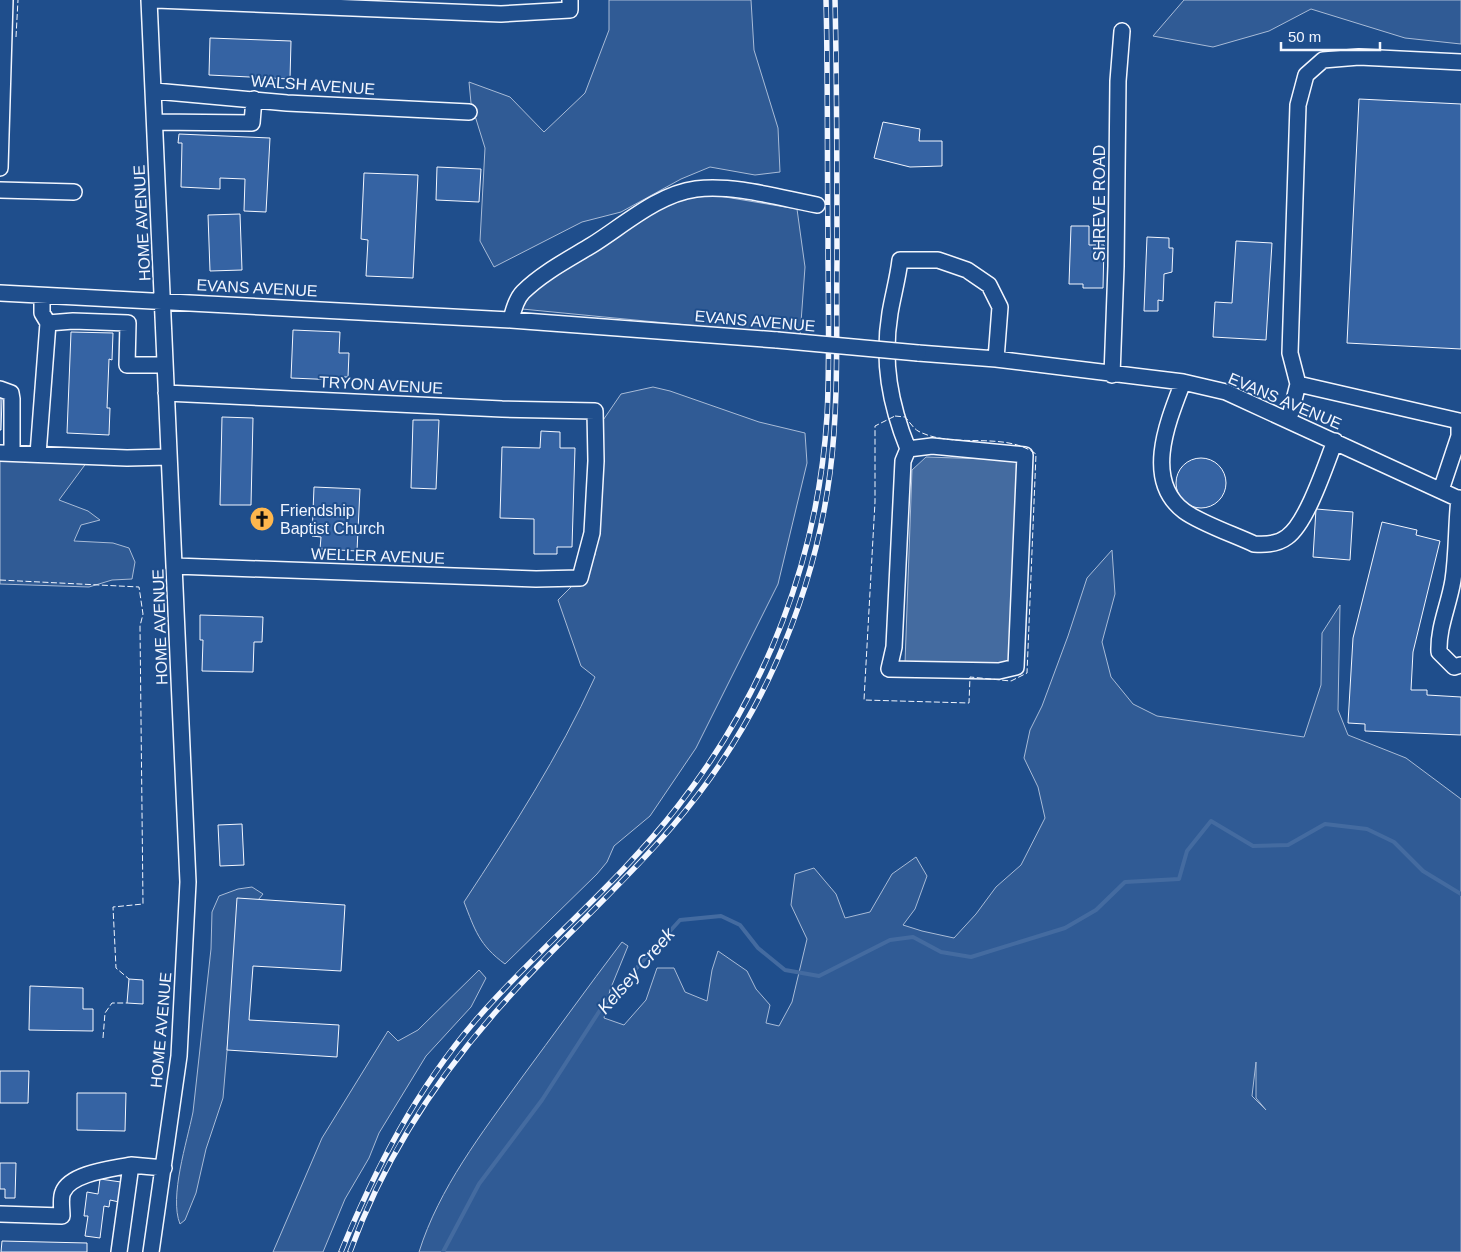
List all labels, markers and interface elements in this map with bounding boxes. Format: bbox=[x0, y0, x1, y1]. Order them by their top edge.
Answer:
scale bar bbox=[1281, 20, 1380, 52]
text: 50 m bbox=[1288, 28, 1321, 45]
street label: WALSH AVENUE bbox=[250, 72, 376, 98]
street label: SHREVE ROAD bbox=[1091, 145, 1108, 261]
street label: HOME AVENUE bbox=[130, 165, 154, 281]
street label: EVANS AVENUE bbox=[196, 276, 318, 300]
street label: EVANS AVENUE bbox=[694, 307, 816, 335]
street label: EVANS AVENUE bbox=[1226, 369, 1344, 433]
street label: TRYON AVENUE bbox=[319, 373, 443, 397]
place label: Friendship Baptist Church bbox=[280, 502, 385, 537]
church icon: Friendship Baptist Church bbox=[249, 506, 275, 532]
street label: WELLER AVENUE bbox=[311, 545, 445, 567]
street label: HOME AVENUE bbox=[149, 569, 171, 685]
water label: Kelsey Creek bbox=[593, 923, 679, 1018]
street label: HOME AVENUE bbox=[147, 971, 175, 1089]

